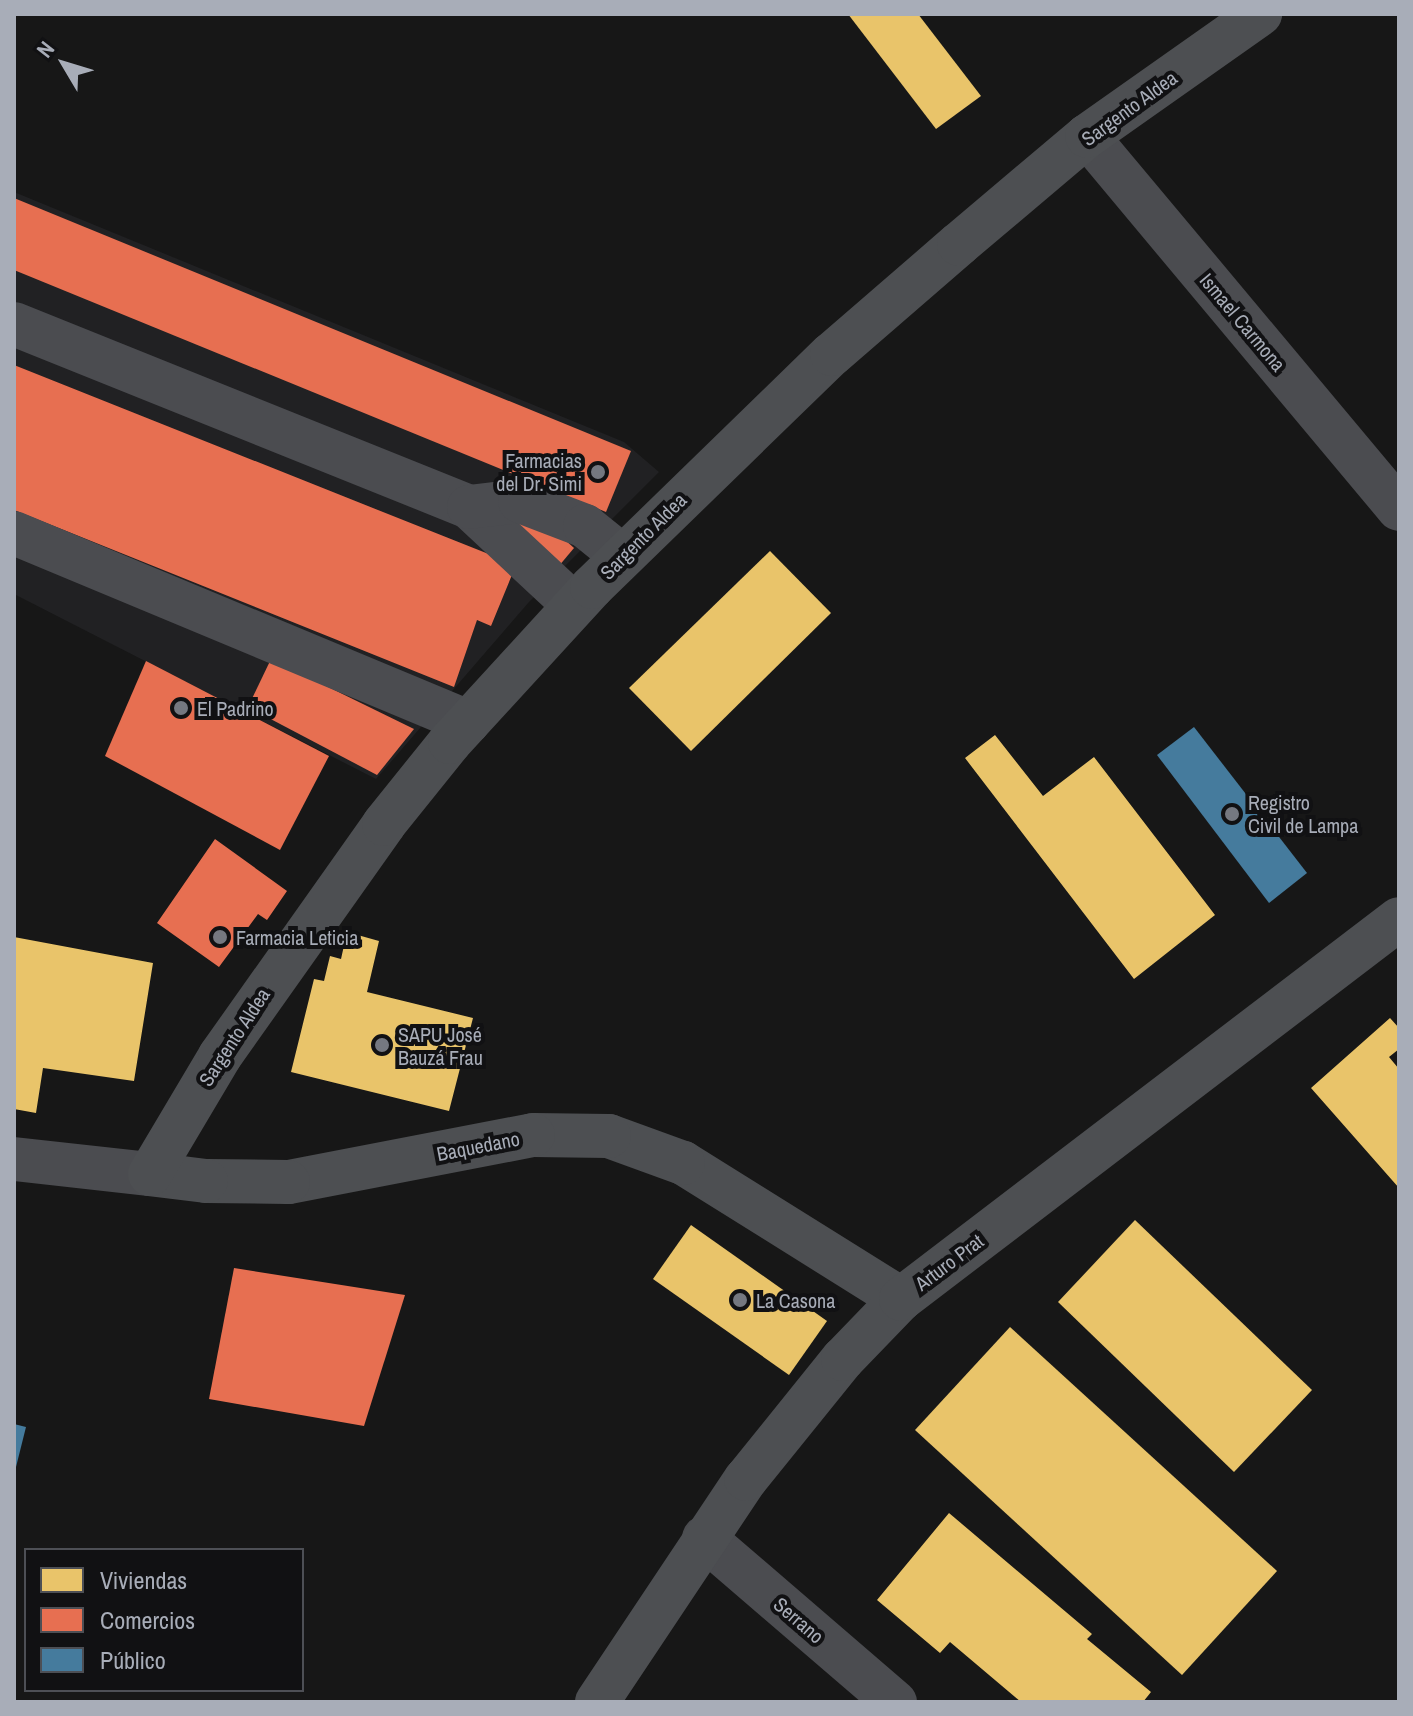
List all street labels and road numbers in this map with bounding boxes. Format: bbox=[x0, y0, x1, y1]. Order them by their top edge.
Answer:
street label: Sargento Aldea bbox=[1076, 65, 1182, 151]
street label: Ismael Carmona bbox=[1195, 268, 1291, 376]
street label: Sargento Aldea bbox=[595, 488, 691, 584]
street label: Sargento Aldea bbox=[193, 983, 275, 1091]
street label: Baquedano bbox=[435, 1126, 521, 1166]
street label: Arturo Prat bbox=[910, 1229, 988, 1295]
street label: Serrano bbox=[769, 1592, 829, 1648]

